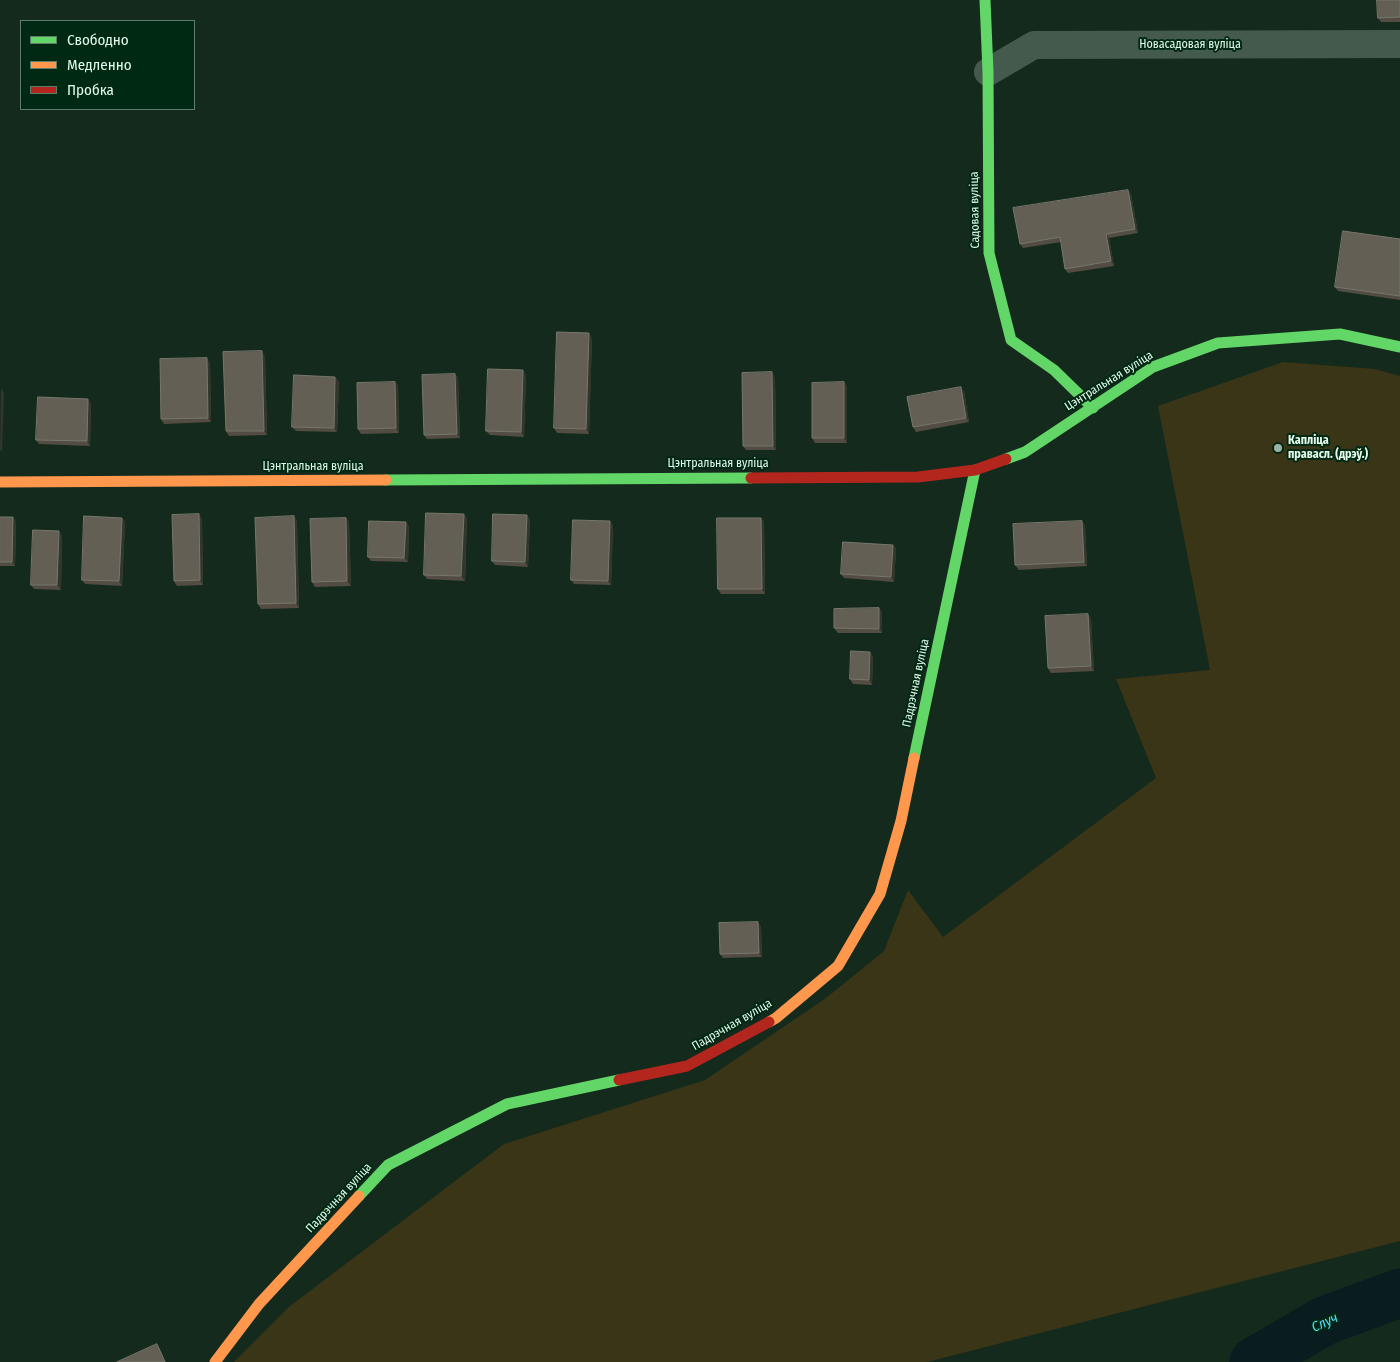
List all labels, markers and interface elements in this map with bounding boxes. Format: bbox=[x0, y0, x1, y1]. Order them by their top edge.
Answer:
legend bbox=[20, 20, 195, 110]
text: Свободно bbox=[67, 31, 129, 49]
street label: Новасадовая вуліца bbox=[1139, 38, 1241, 52]
text: Медленно bbox=[67, 56, 132, 74]
text: Пробка bbox=[67, 81, 114, 99]
street label: Садовая вуліца bbox=[967, 171, 983, 249]
street label: Цэнтральная вуліца bbox=[1062, 348, 1156, 414]
place label: Капліца правасл. (дрэў.) bbox=[1288, 434, 1368, 462]
marker: Капліца правасл. (дрэў.) bbox=[1272, 442, 1284, 454]
street label: Цэнтральная вуліца bbox=[667, 457, 769, 471]
street label: Цэнтральная вуліца bbox=[262, 460, 364, 474]
street label: Падрэчная вуліца bbox=[900, 637, 932, 729]
street label: Падрэчная вуліца bbox=[689, 996, 775, 1054]
street label: Падрэчная вуліца bbox=[303, 1160, 375, 1236]
water label: Случ bbox=[1309, 1310, 1341, 1336]

